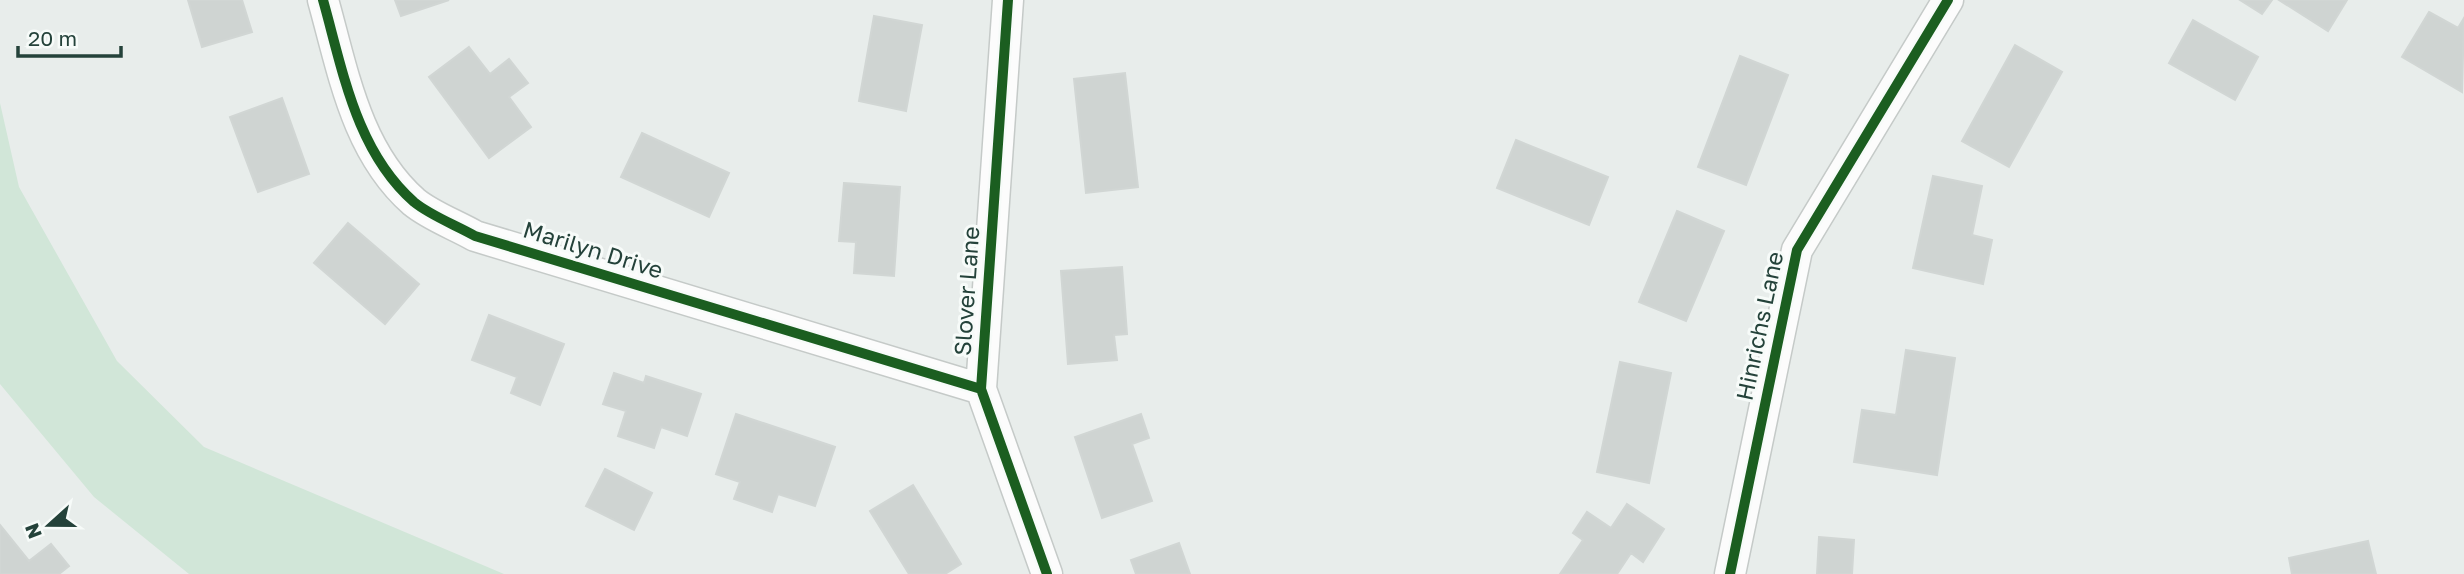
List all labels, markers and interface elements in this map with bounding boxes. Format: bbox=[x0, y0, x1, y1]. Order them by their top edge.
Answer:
scale bar bbox=[18, 14, 121, 58]
text: 20 m bbox=[28, 25, 77, 51]
street label: Marilyn Drive bbox=[520, 215, 667, 284]
street label: Slover Lane bbox=[948, 225, 984, 356]
street label: Hinrichs Lane bbox=[1730, 249, 1788, 403]
north arrow bbox=[14, 490, 84, 560]
text: N bbox=[19, 520, 46, 542]

